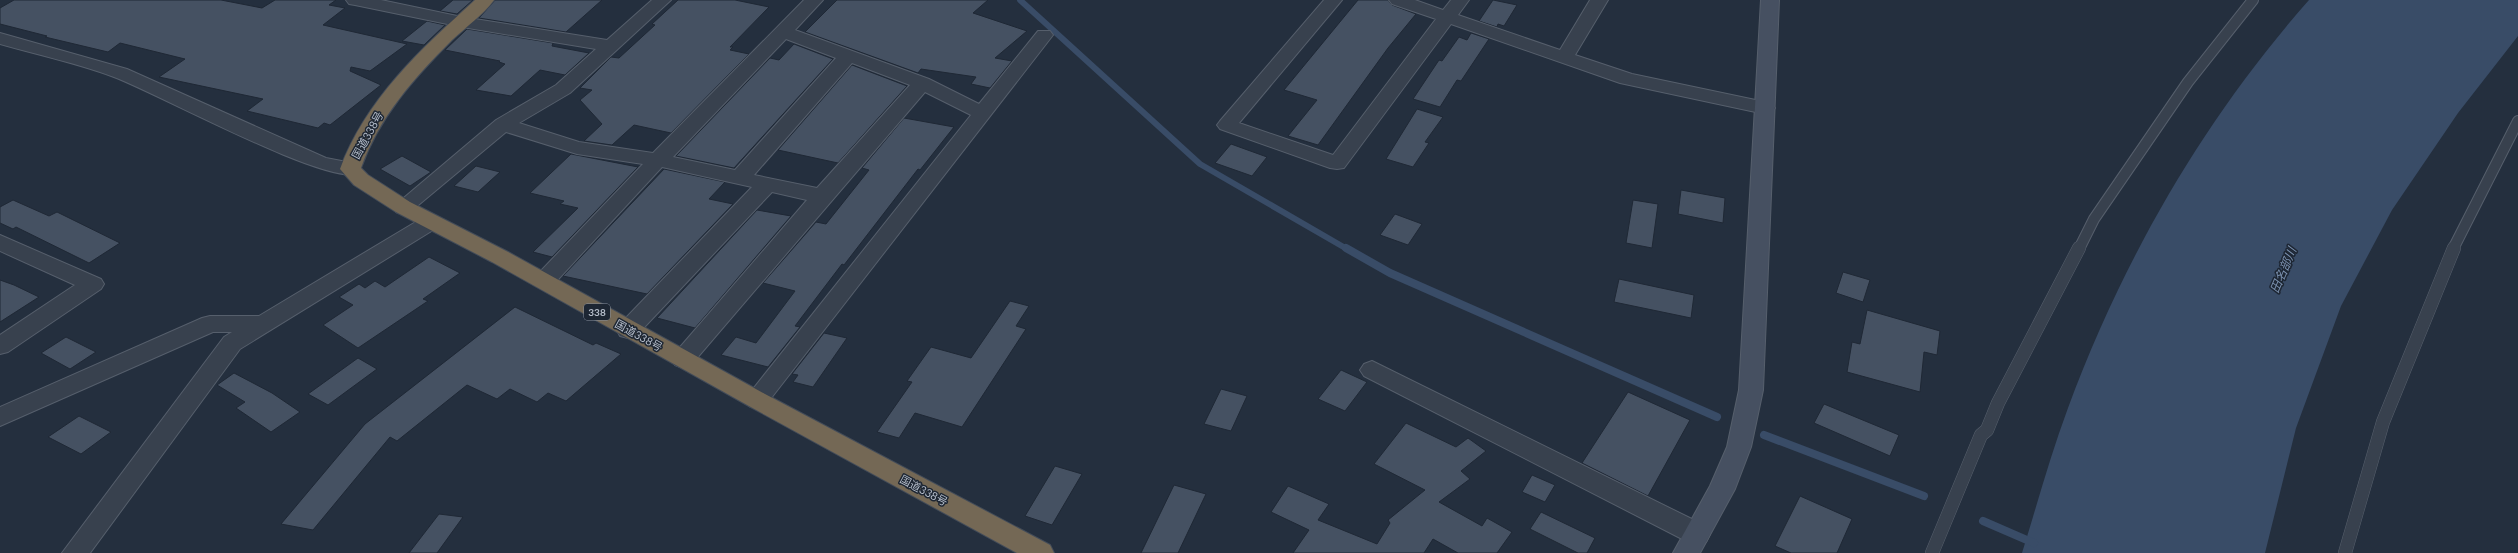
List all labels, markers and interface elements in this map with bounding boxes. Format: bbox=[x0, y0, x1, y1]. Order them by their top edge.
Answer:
street label: 国道338号 bbox=[349, 109, 385, 161]
water label: 田名部川 bbox=[2267, 243, 2300, 295]
road number: 338 bbox=[584, 304, 610, 320]
street label: 国道338号 bbox=[613, 317, 665, 353]
street label: 国道338号 bbox=[898, 472, 950, 508]

